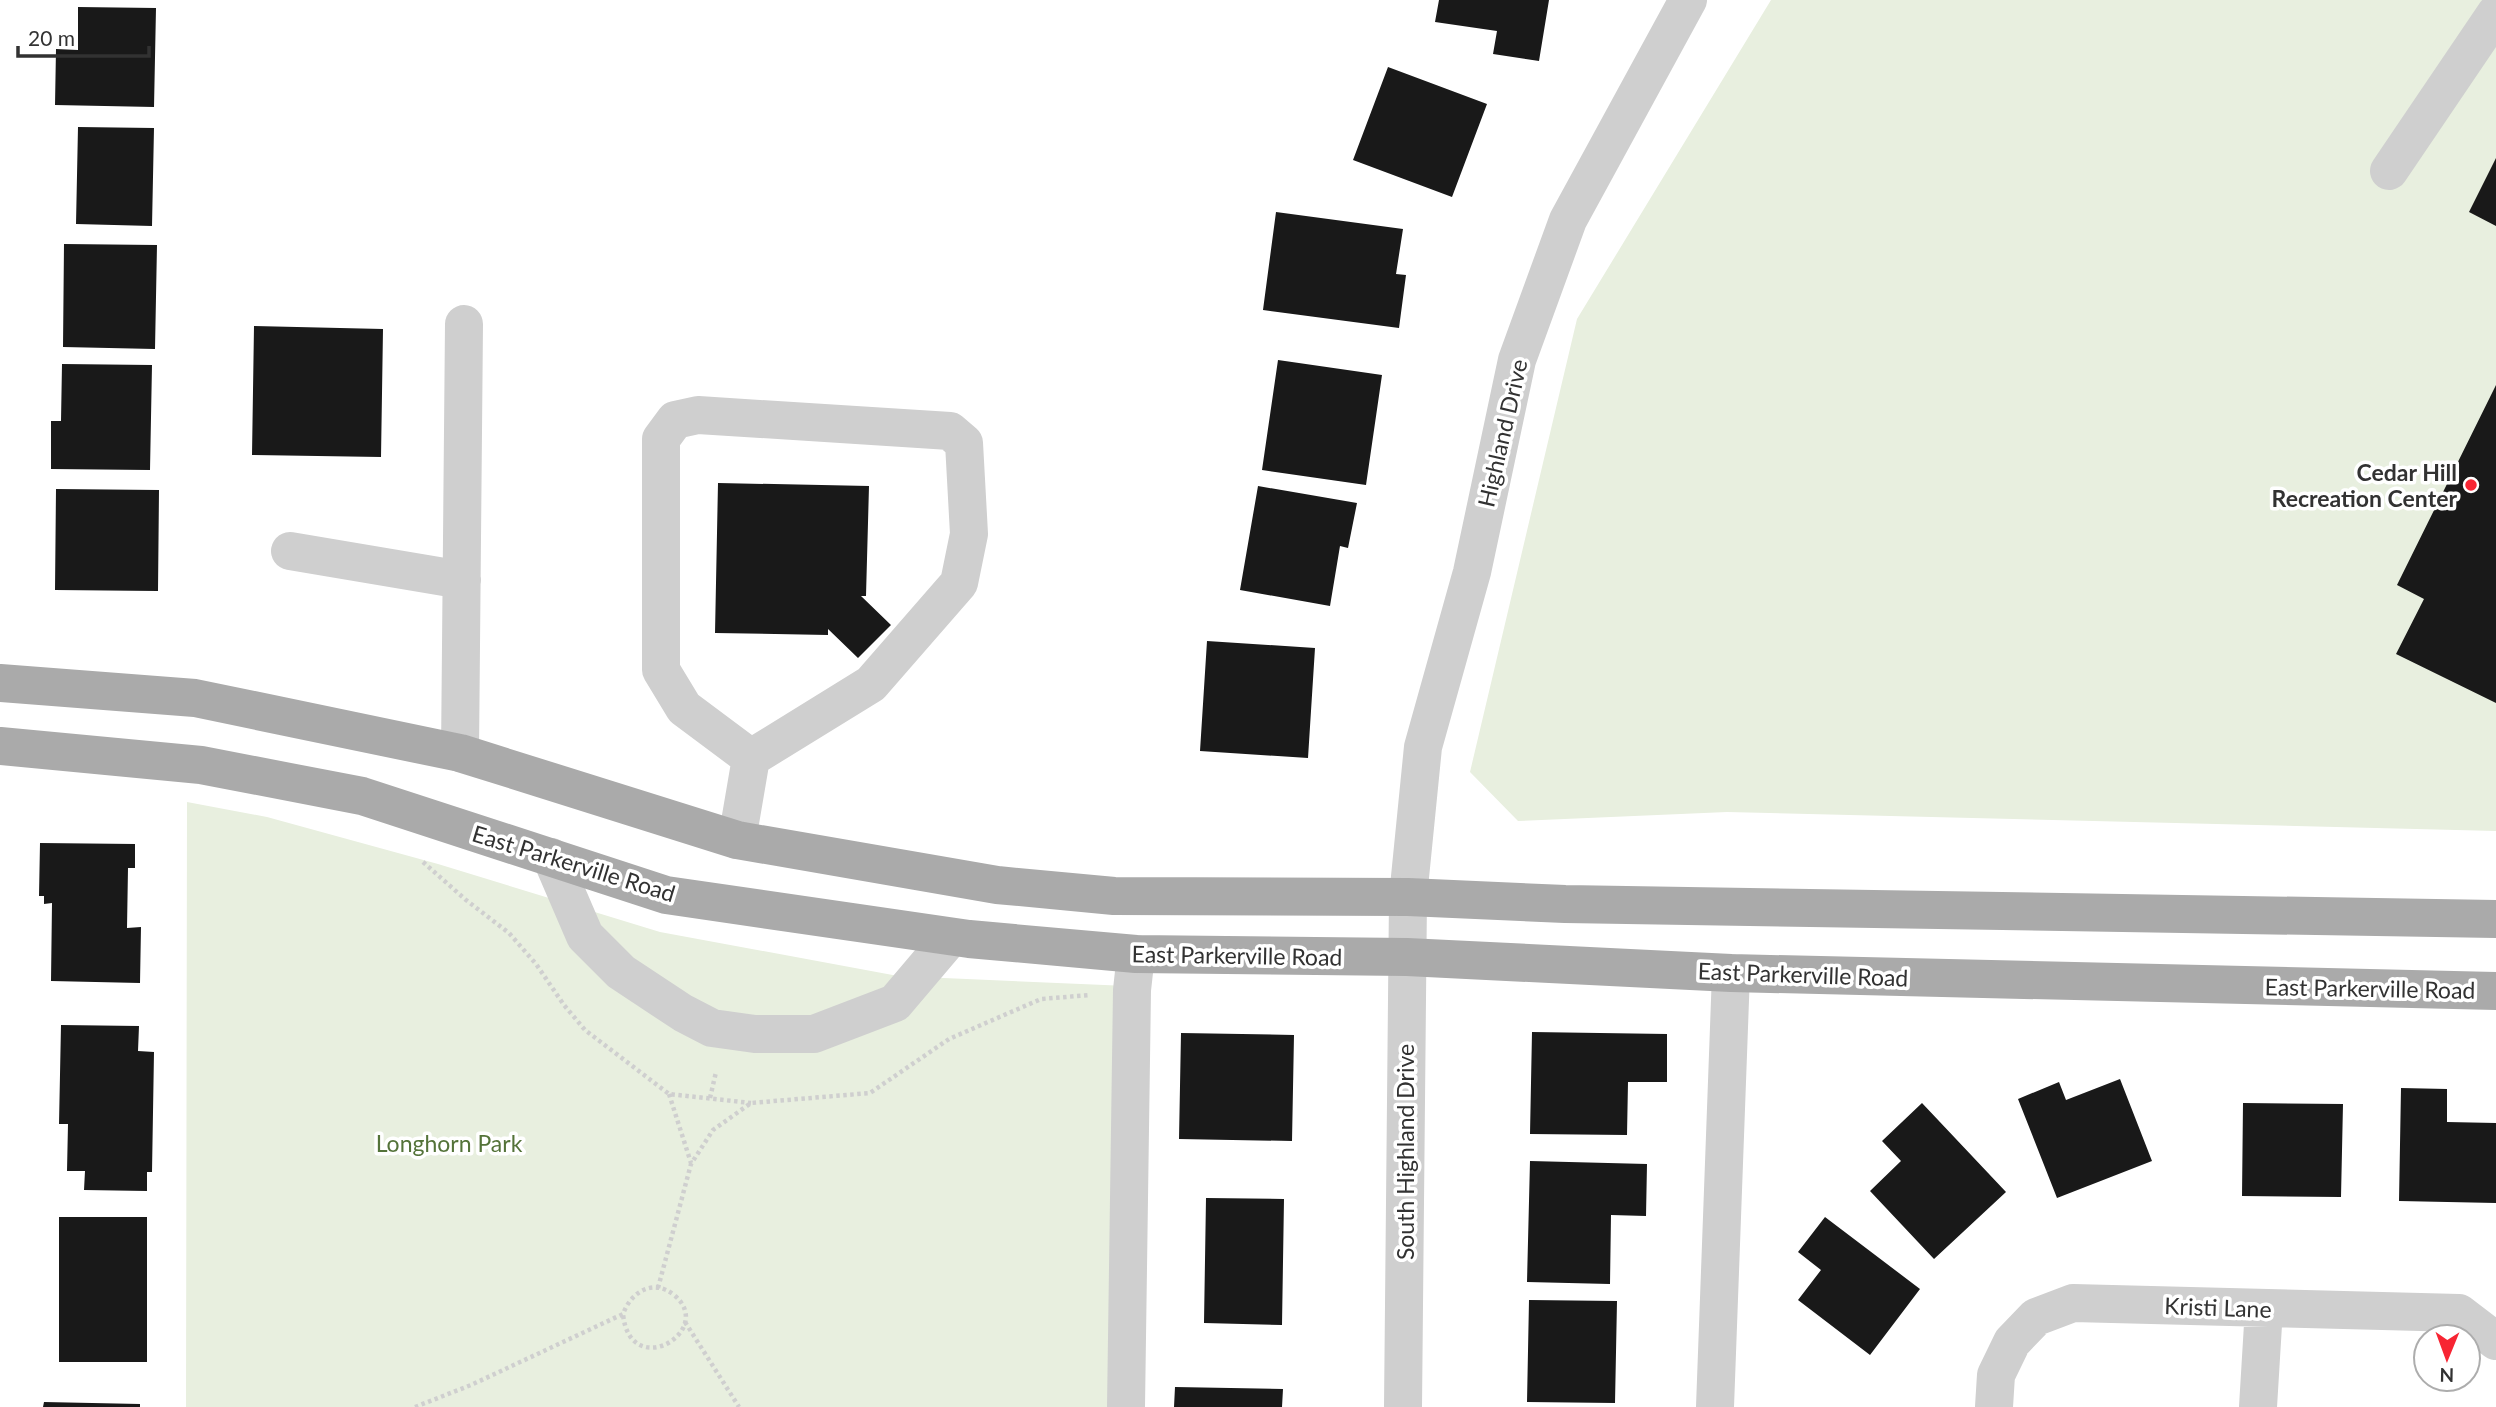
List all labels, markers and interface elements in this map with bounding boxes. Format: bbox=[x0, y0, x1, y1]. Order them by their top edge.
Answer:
scale bar bbox=[18, 14, 149, 58]
text: 20 m bbox=[28, 25, 75, 50]
street label: Highland Drive bbox=[1471, 356, 1533, 510]
place label: Cedar Hill Recreation Center bbox=[2272, 458, 2457, 512]
marker: Cedar Hill Recreation Center bbox=[2463, 477, 2479, 493]
street label: East Parkerville Road bbox=[469, 819, 679, 907]
street label: East Parkerville Road bbox=[1131, 939, 1343, 971]
street label: East Parkerville Road bbox=[1697, 956, 1909, 992]
street label: East Parkerville Road bbox=[2264, 972, 2476, 1004]
street label: South Highland Drive bbox=[1391, 1044, 1419, 1260]
park label: Longhorn Park bbox=[376, 1129, 523, 1157]
street label: Kristi Lane bbox=[2164, 1291, 2272, 1323]
north arrow bbox=[2412, 1323, 2482, 1393]
text: N bbox=[2439, 1364, 2454, 1387]

